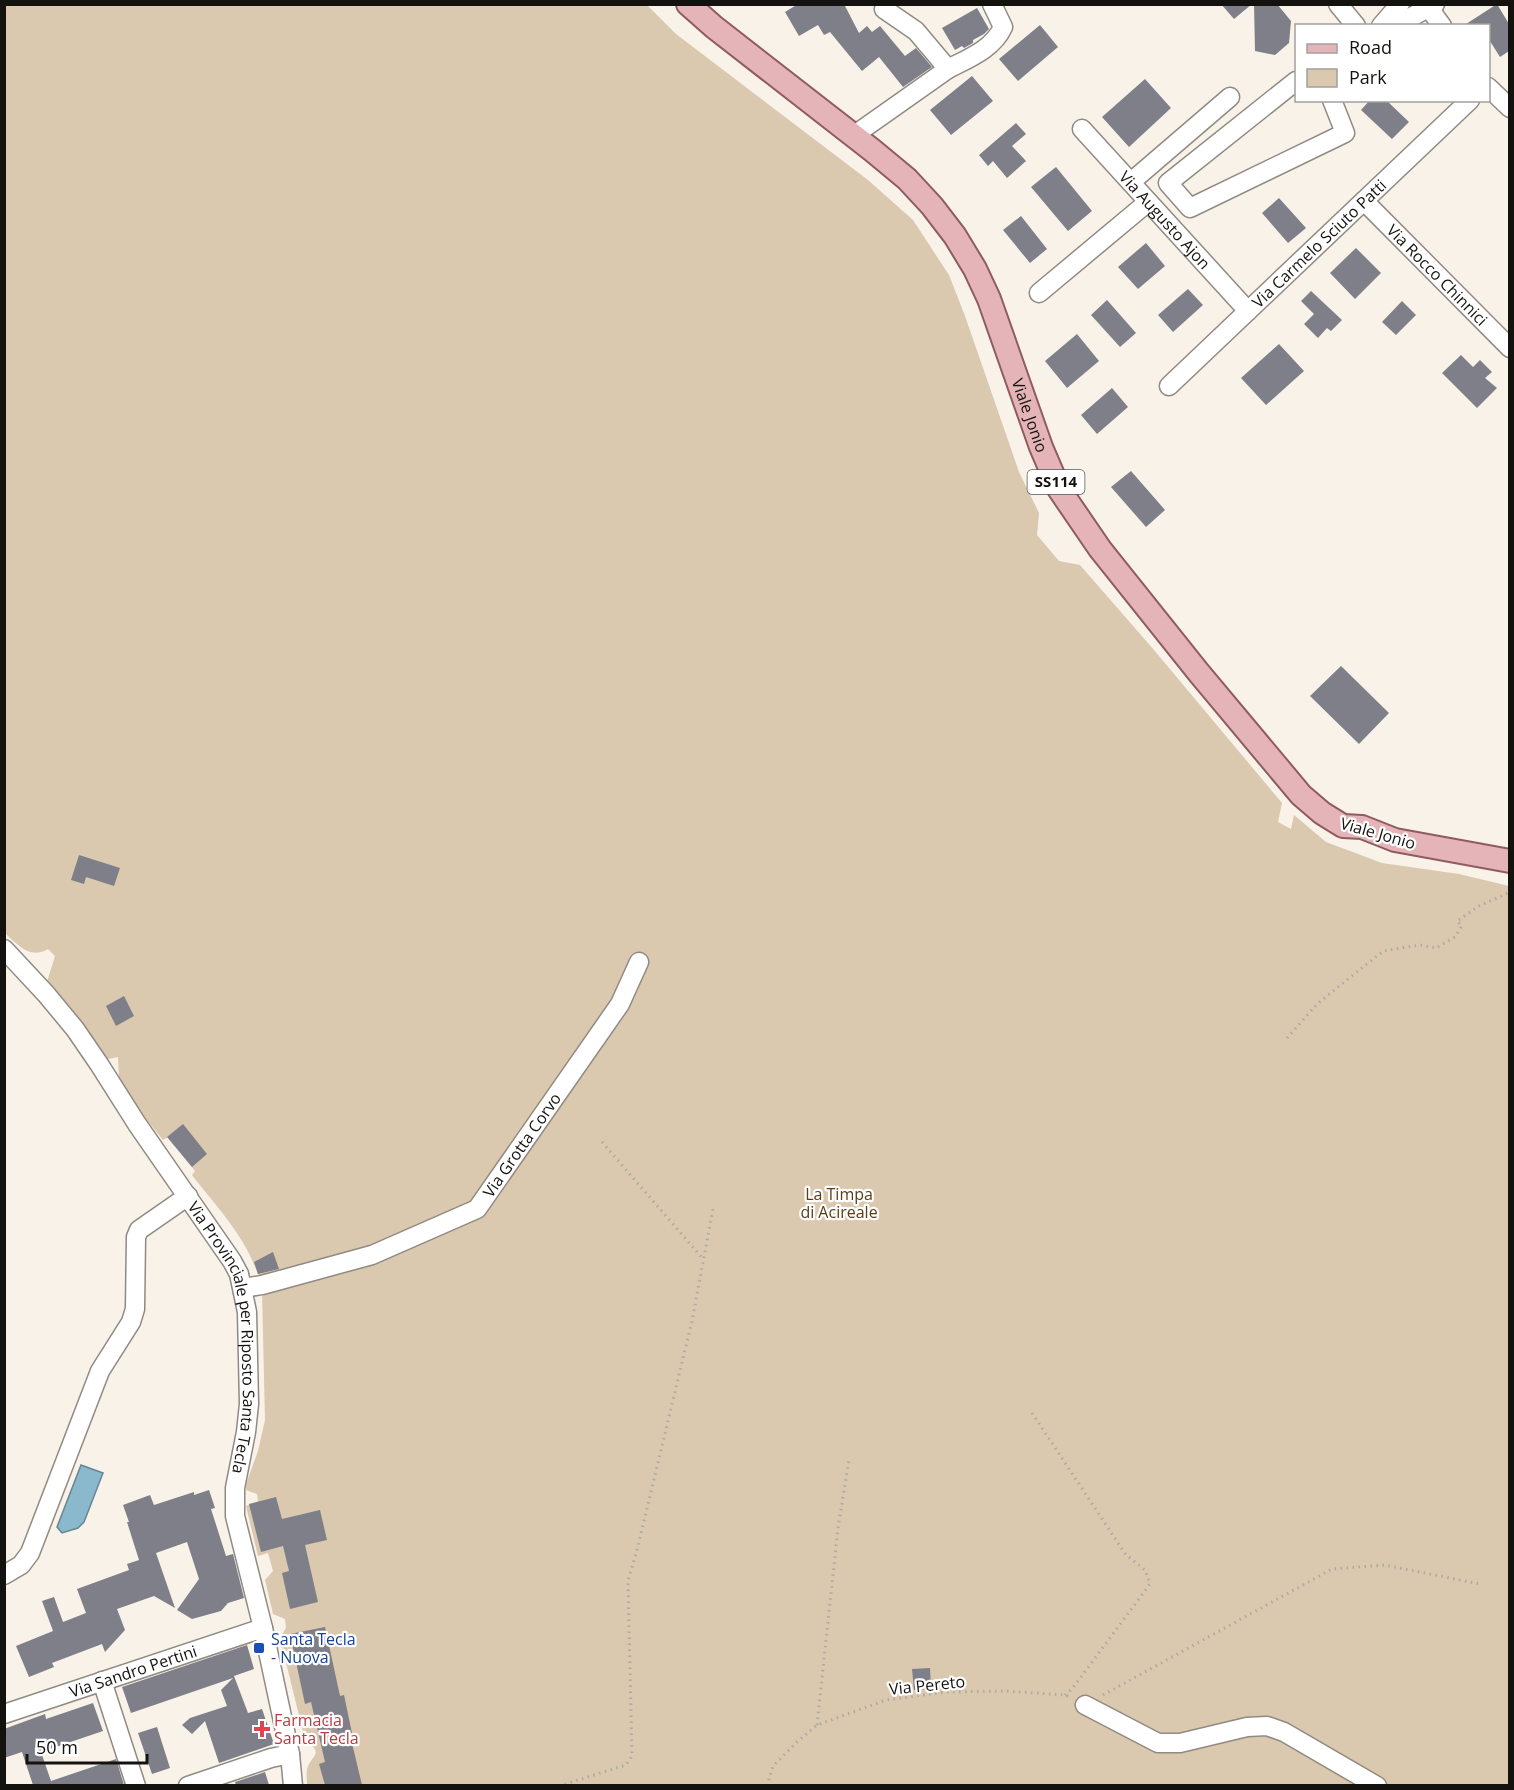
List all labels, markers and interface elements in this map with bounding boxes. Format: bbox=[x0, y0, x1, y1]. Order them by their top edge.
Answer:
legend bbox=[1295, 24, 1490, 102]
text: Road bbox=[1349, 35, 1392, 59]
text: Park bbox=[1349, 65, 1387, 89]
street label: Via Augusto Ajon bbox=[1114, 166, 1215, 274]
street label: Via Carmelo Sciuto Patti bbox=[1247, 174, 1391, 313]
street label: Via Rocco Chinnici bbox=[1382, 219, 1493, 330]
street label: Viale Jonio bbox=[1007, 375, 1053, 456]
road number: SS114 bbox=[1028, 470, 1084, 494]
street label: Viale Jonio bbox=[1338, 812, 1418, 854]
street label: Via Grotta Corvo bbox=[478, 1088, 566, 1202]
park label: La Timpa di Acireale bbox=[800, 1183, 878, 1223]
street label: Via Provinciale per Riposto Santa Tecla bbox=[183, 1197, 260, 1476]
place label: Santa Tecla - Nuova bbox=[271, 1628, 356, 1668]
street label: Via Sandro Pertini bbox=[66, 1640, 200, 1703]
marker: Santa Tecla - Nuova bbox=[252, 1641, 266, 1655]
street label: Via Pereto bbox=[888, 1670, 966, 1700]
place label: Farmacia Santa Tecla bbox=[274, 1709, 359, 1749]
marker: Farmacia Santa Tecla bbox=[255, 1722, 269, 1736]
scale bar bbox=[27, 1727, 147, 1765]
text: 50 m bbox=[36, 1735, 78, 1759]

